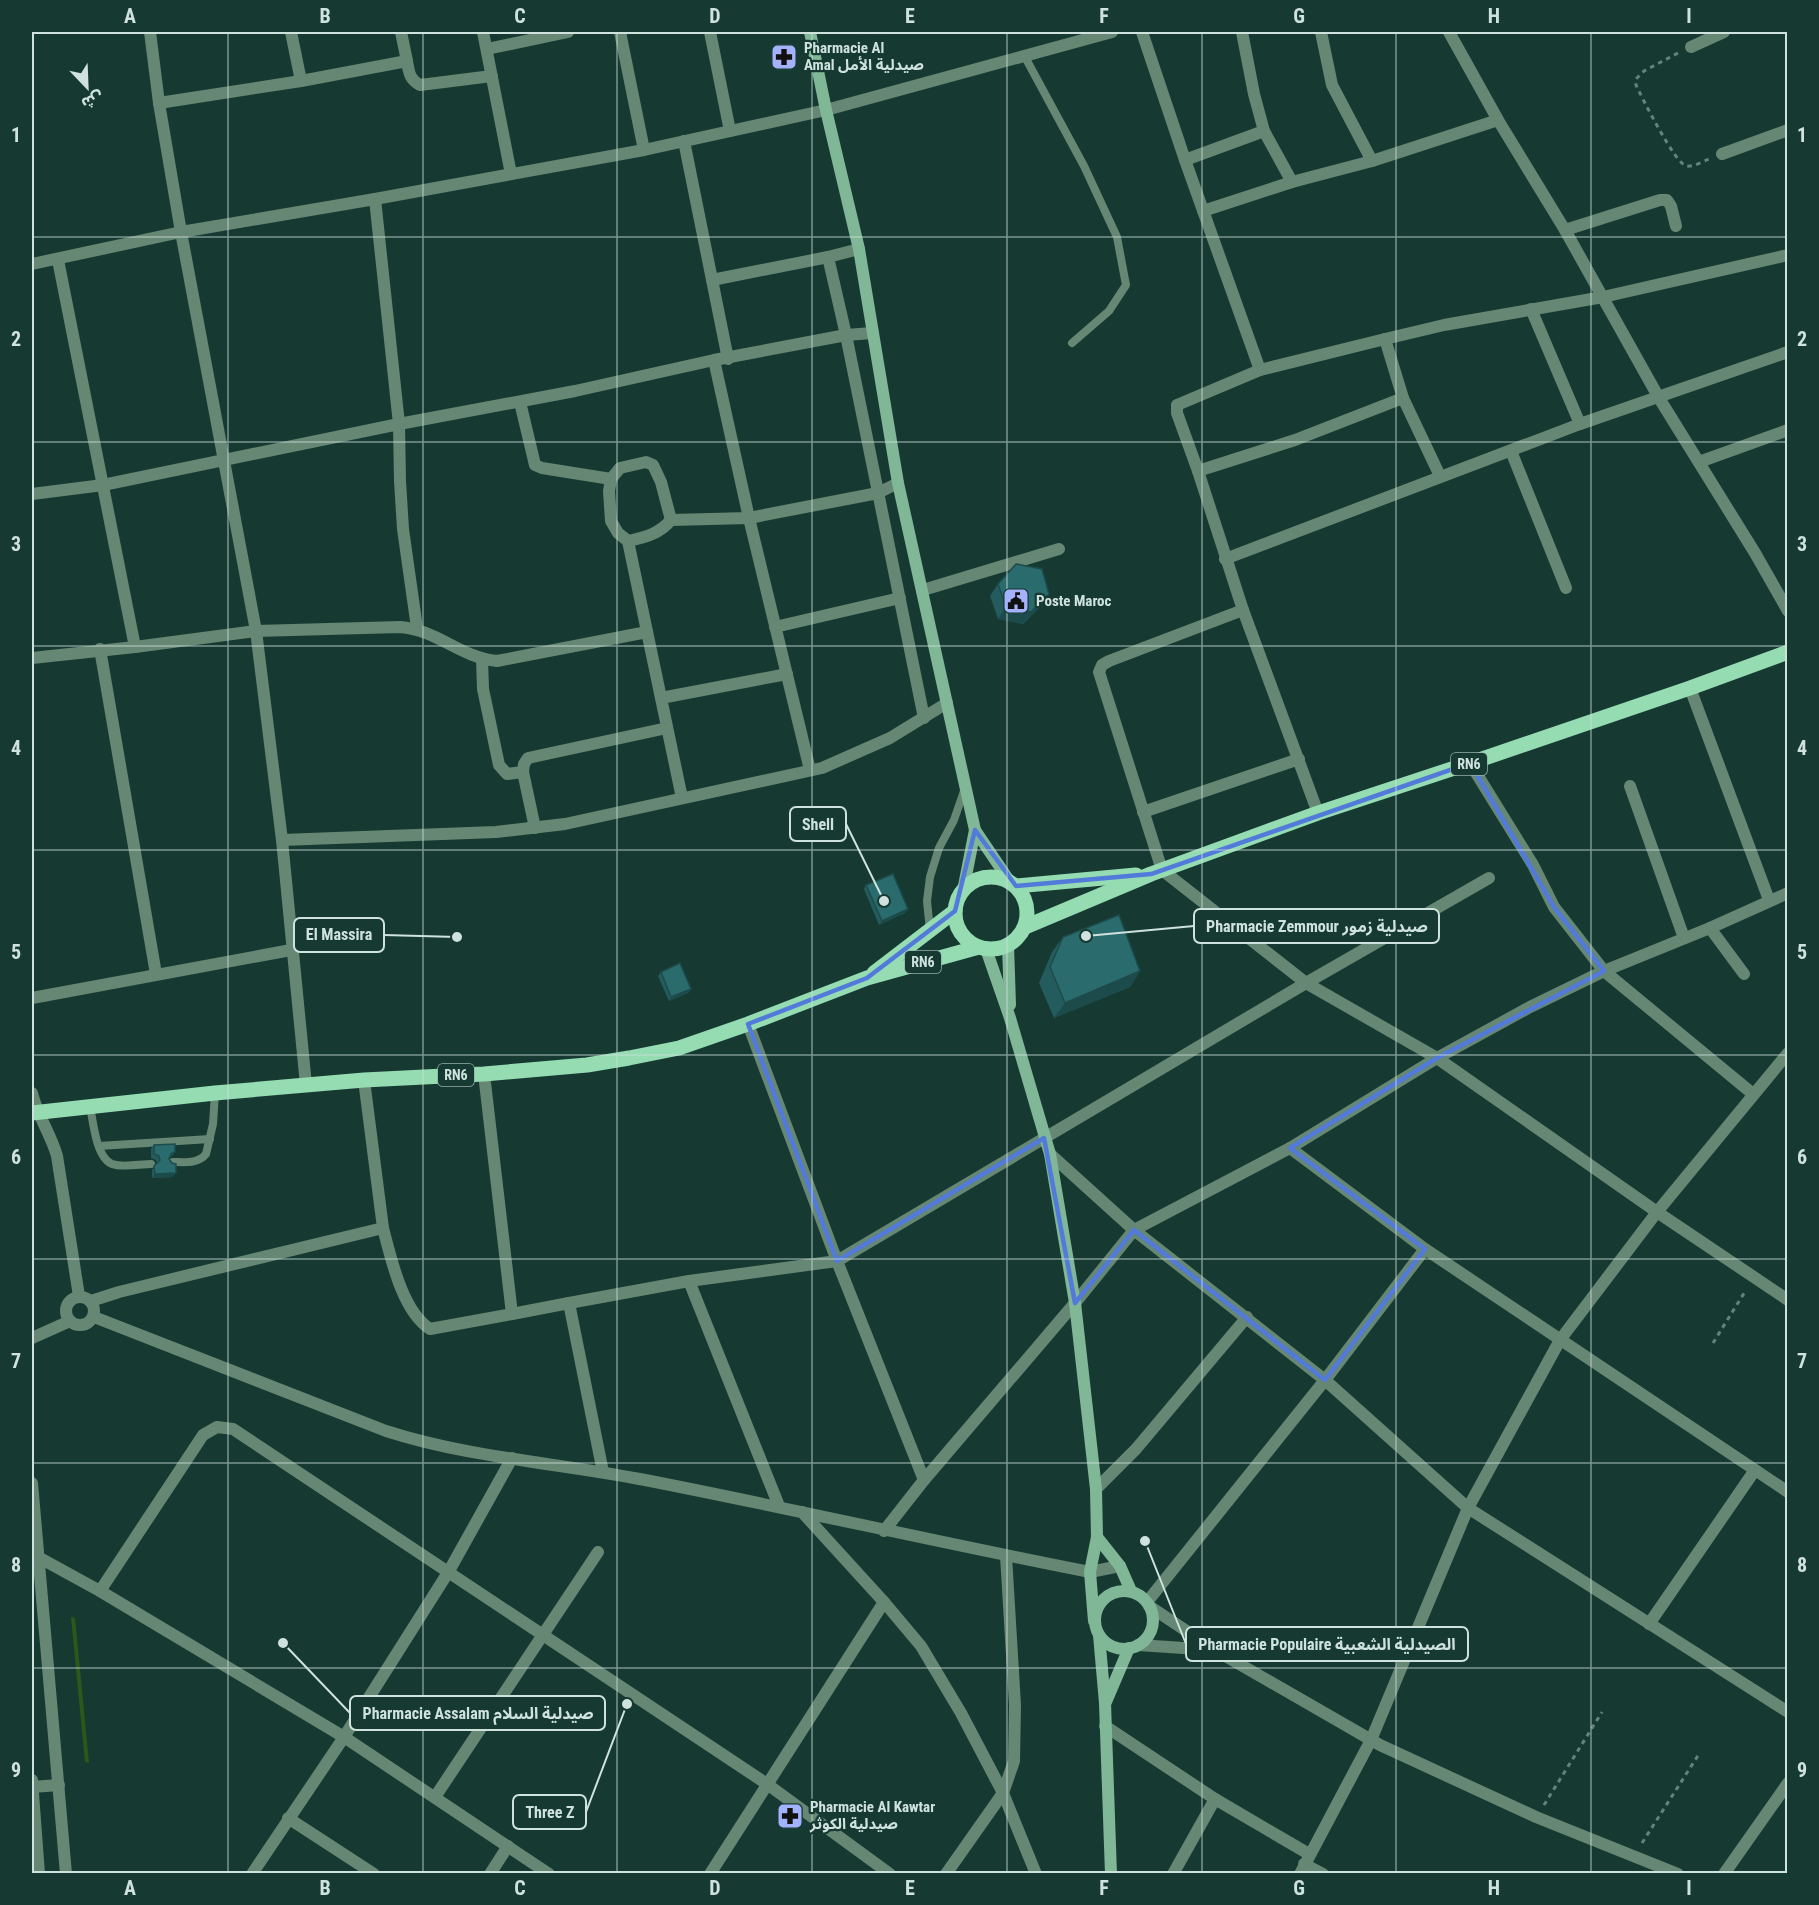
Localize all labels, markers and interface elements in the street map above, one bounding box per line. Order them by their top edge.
text: A [124,4,136,28]
text: B [319,4,331,28]
text: C [514,4,526,28]
text: D [709,4,721,28]
text: E [905,4,915,28]
text: F [1099,4,1109,28]
text: G [1293,4,1305,28]
text: H [1488,4,1500,28]
text: I [1686,4,1692,28]
place label: Pharmacie Al Amal صيدلية الأمل [804,39,924,74]
pharmacy icon: Pharmacie Al Amal صيدلية الأمل [769,42,799,72]
north arrow [57,57,117,117]
text: ش [79,87,106,113]
text: 1 [11,123,21,147]
text: 1 [1797,123,1807,147]
text: 2 [11,327,21,351]
text: 2 [1797,327,1807,351]
text: 3 [11,532,21,556]
text: 3 [1797,532,1807,556]
public building icon: Poste Maroc [1001,586,1031,616]
place label: Poste Maroc [1036,592,1112,610]
text: 4 [11,736,21,760]
text: 4 [1797,736,1807,760]
road number: RN6 [1451,753,1487,775]
callout: Shell [790,807,846,841]
text: Shell [802,815,834,834]
callout: Pharmacie Zemmour صيدلية زمور [1194,909,1439,943]
text: Pharmacie Zemmour صيدلية زمور [1206,917,1428,936]
callout: El Massira [294,918,384,952]
text: El Massira [306,925,373,944]
text: 5 [11,940,21,964]
text: 5 [1797,940,1807,964]
road number: RN6 [905,951,941,973]
road number: RN6 [438,1064,474,1086]
text: 6 [11,1145,21,1169]
text: 6 [1797,1145,1807,1169]
text: 7 [11,1349,21,1373]
text: 7 [1797,1349,1807,1373]
text: 8 [11,1553,21,1577]
text: 8 [1797,1553,1807,1577]
callout: Pharmacie Populaire الصيدلية الشعبية [1186,1627,1468,1661]
text: Pharmacie Populaire الصيدلية الشعبية [1198,1635,1456,1654]
callout: Pharmacie Assalam صيدلية السلام [350,1696,605,1730]
text: Pharmacie Assalam صيدلية السلام [363,1704,593,1725]
text: 9 [11,1758,21,1782]
text: 9 [1797,1758,1807,1782]
callout: Three Z [513,1795,586,1829]
place label: Pharmacie Al Kawtar صيدلية الكوثر [809,1798,935,1833]
pharmacy icon: Pharmacie Al Kawtar صيدلية الكوثر [775,1801,805,1831]
text: Three Z [525,1803,575,1822]
text: A [124,1876,136,1900]
text: B [319,1876,331,1900]
text: C [514,1876,526,1900]
text: D [709,1876,721,1900]
text: E [905,1876,915,1900]
text: F [1099,1876,1109,1900]
text: G [1293,1876,1305,1900]
text: H [1488,1876,1500,1900]
text: I [1686,1876,1692,1900]

